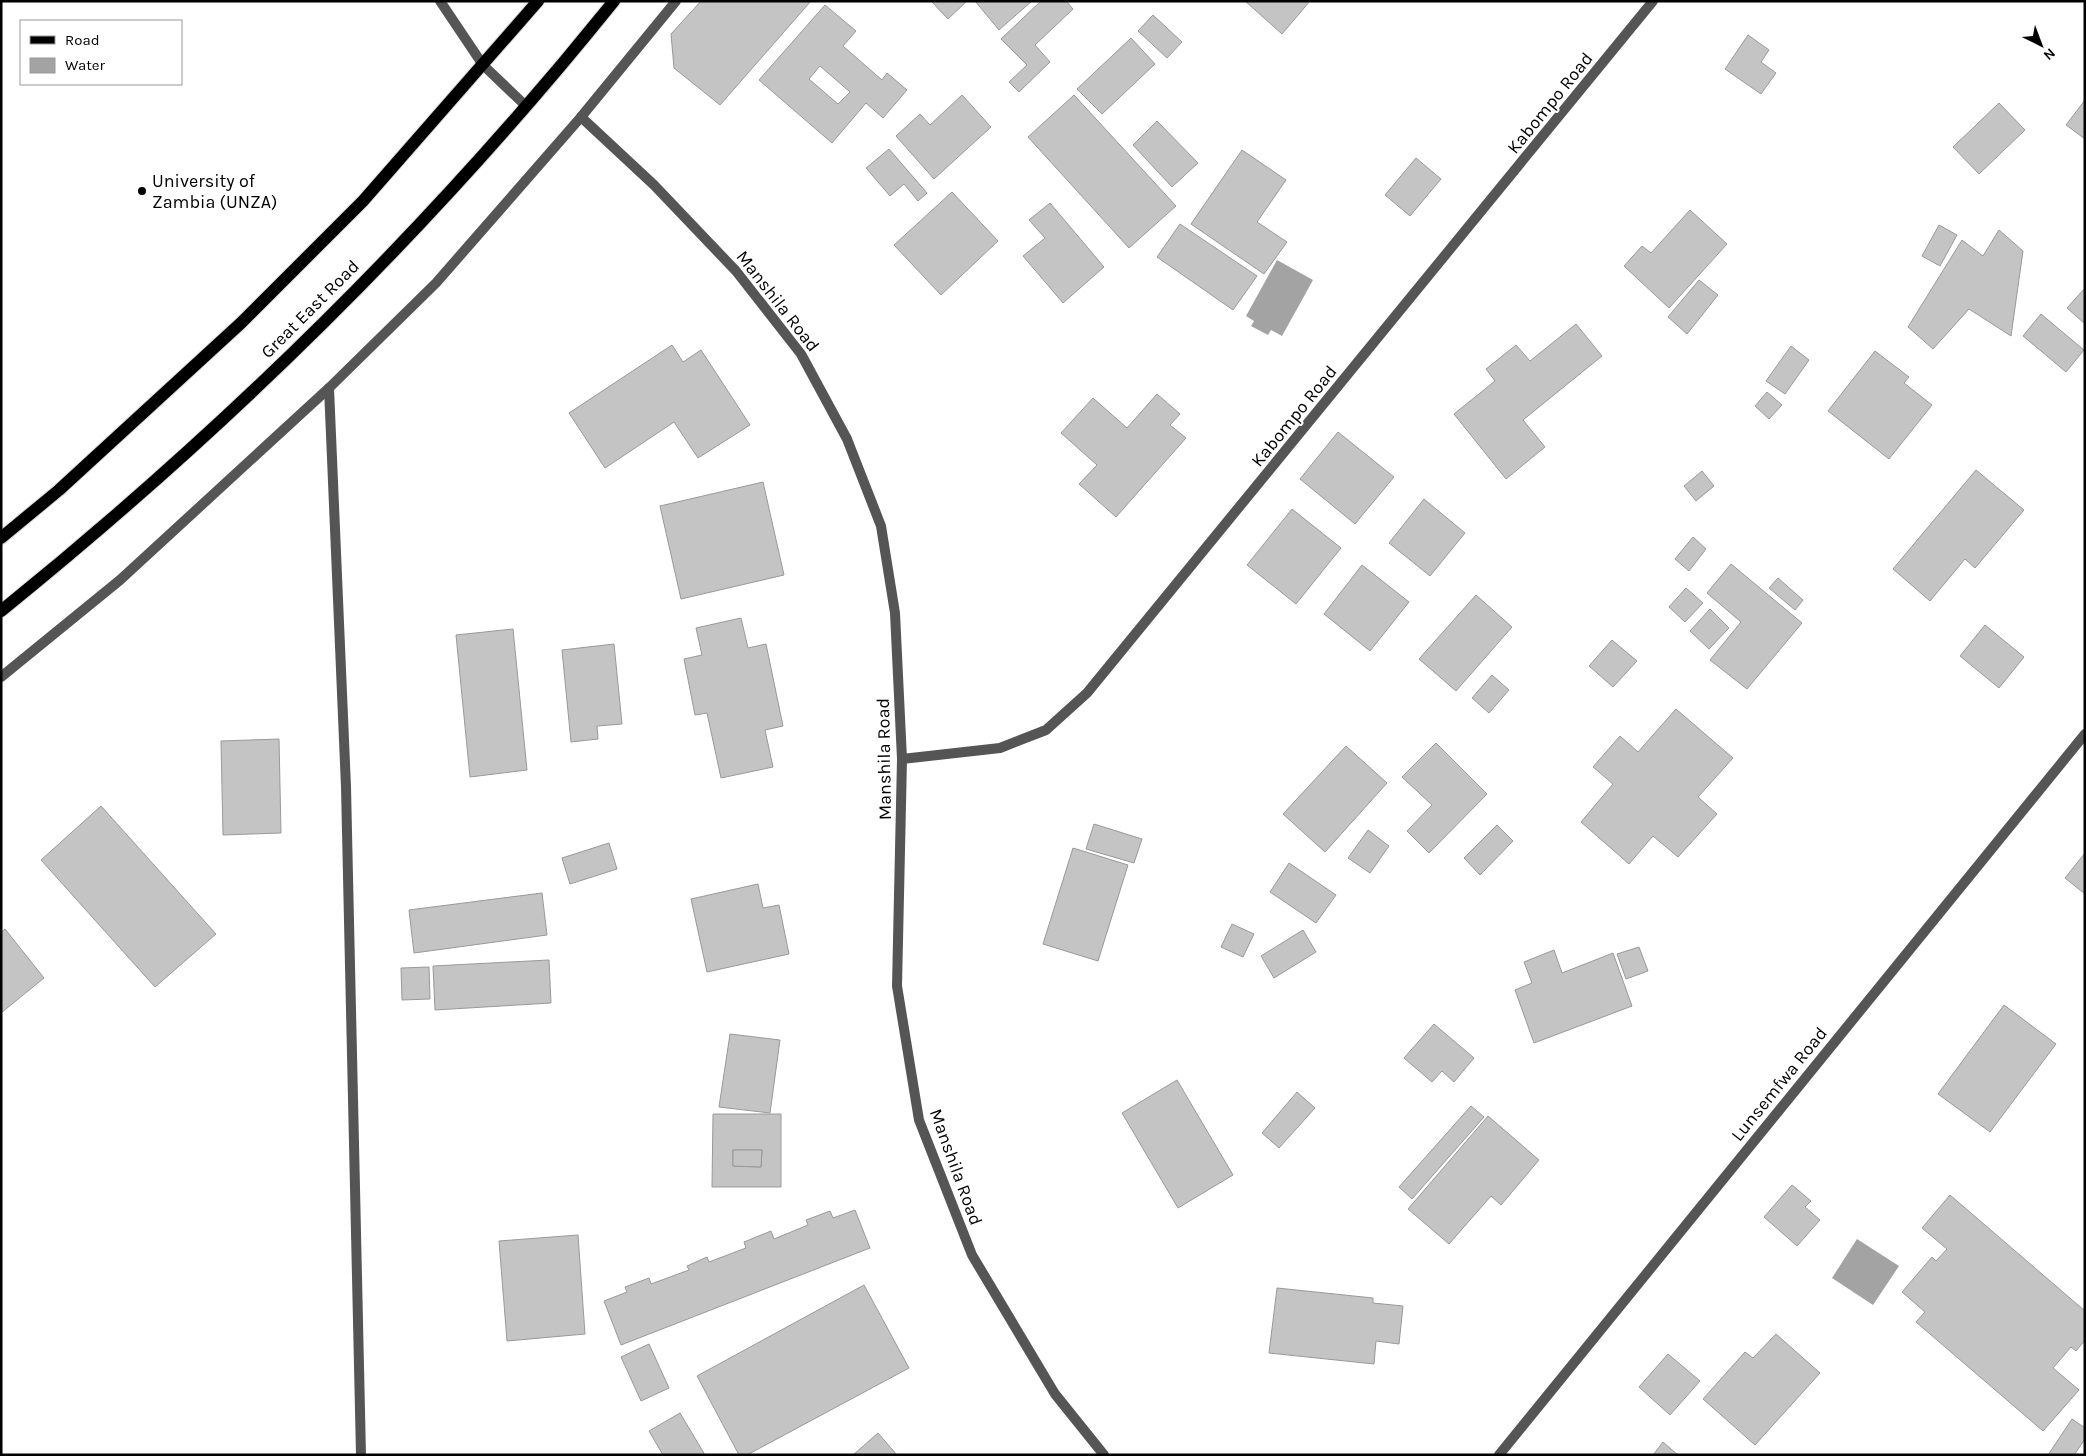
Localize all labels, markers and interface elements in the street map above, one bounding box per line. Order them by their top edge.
legend [20,20,182,85]
north arrow [2016,20,2066,70]
text: Road [65,31,100,49]
text: N [2040,45,2059,64]
street label: Kabompo Road [1502,48,1598,158]
text: Water [65,56,106,74]
place label: University of Zambia (UNZA) [152,170,277,213]
marker: University of Zambia (UNZA) [136,185,148,197]
street label: Manshila Road [732,246,824,356]
street label: Great East Road [256,255,364,363]
street label: Kabompo Road [1246,361,1342,471]
street label: Manshila Road [872,698,896,820]
street label: Lunsemfwa Road [1726,1022,1832,1146]
street label: Manshila Road [925,1106,987,1228]

